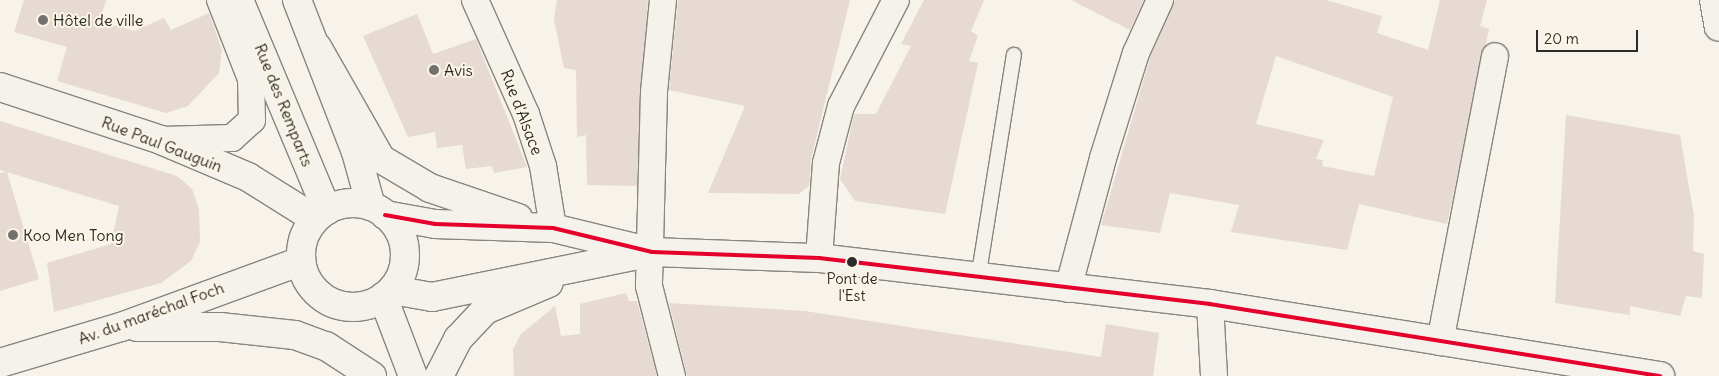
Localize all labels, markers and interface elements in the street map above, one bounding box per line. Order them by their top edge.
place label: Hôtel de ville [53,10,143,30]
marker: Hôtel de ville [37,14,49,26]
scale bar [1539,20,1642,52]
text: 20 m [1544,29,1579,48]
street label: Rue des Remparts [251,41,317,169]
place label: Avis [444,60,473,80]
marker: Avis [428,64,440,76]
street label: Rue d'Alsace [497,66,547,158]
street label: Rue Paul Gauguin [99,112,225,176]
place label: Koo Men Tong [23,225,124,245]
marker: Koo Men Tong [7,229,19,241]
marker: Pont de l'Est [847,257,857,267]
place label: Pont de l'Est [826,269,878,304]
street label: Av. du maréchal Foch [75,278,227,348]

